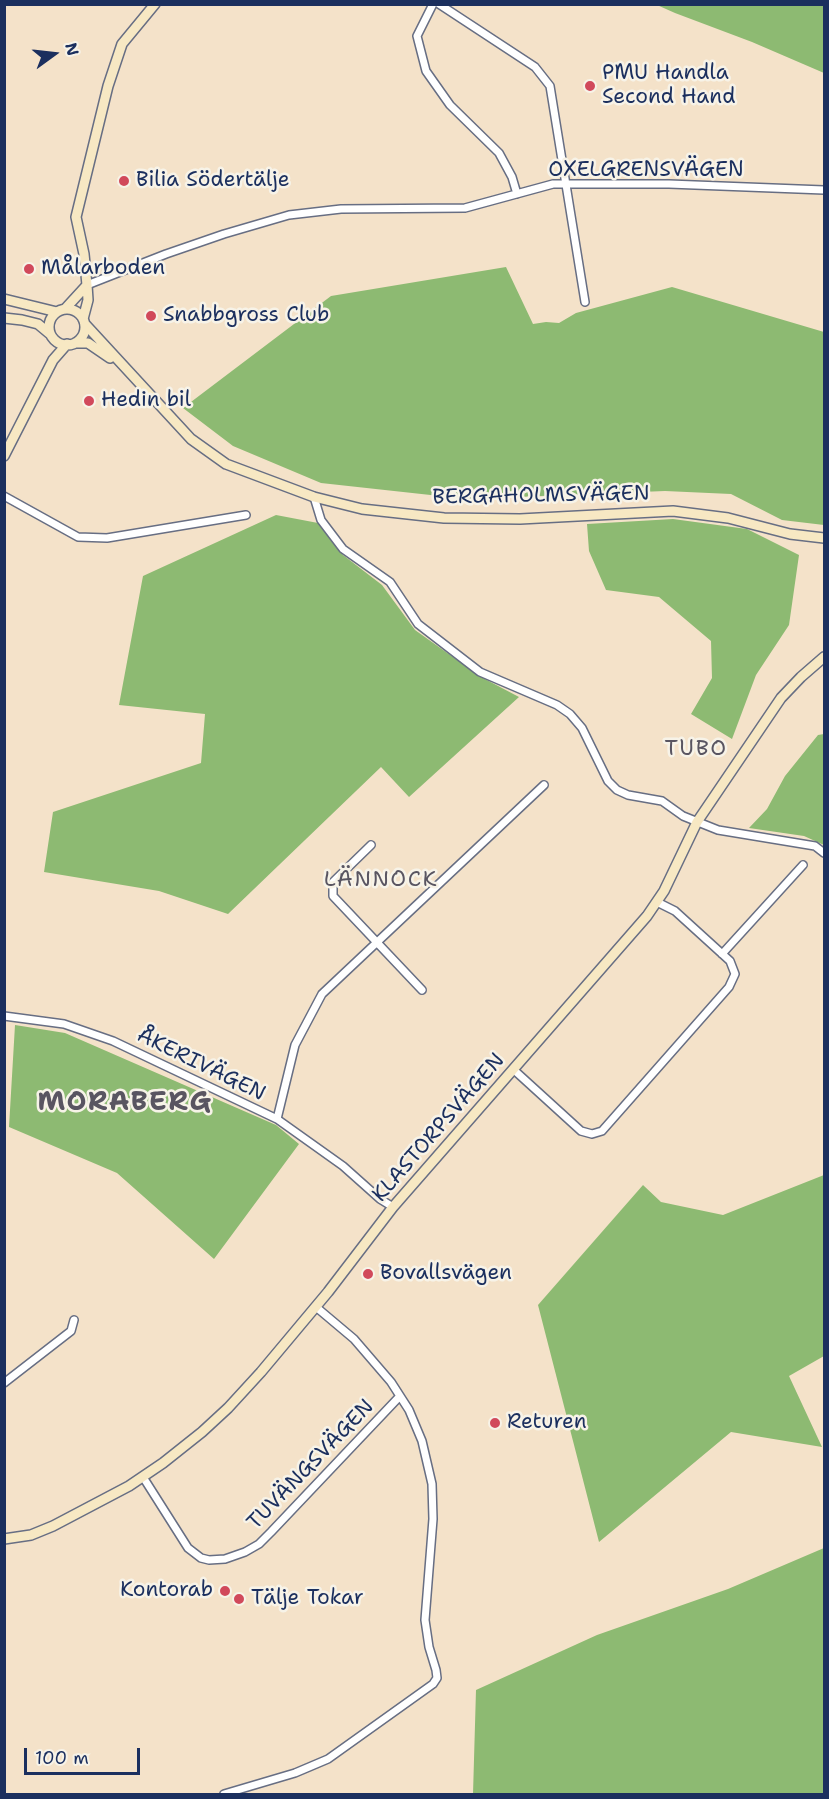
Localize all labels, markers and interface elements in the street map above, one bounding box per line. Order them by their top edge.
north arrow [24,24,84,84]
text: N [60,40,84,58]
place label: PMU Handla Second Hand [602,61,735,111]
marker: PMU Handla Second Hand [583,79,597,93]
street label: OXELGRENSVÄGEN [548,158,744,184]
place label: Bilia Södertälje [136,168,290,194]
marker: Bilia Södertälje [117,174,131,188]
place label: Målarboden [41,256,165,282]
marker: Målarboden [22,262,36,276]
place label: Snabbgross Club [163,303,329,329]
marker: Snabbgross Club [144,309,158,323]
place label: Hedin bil [101,388,191,414]
marker: Hedin bil [82,394,96,408]
street label: BERGAHOLMSVÄGEN [432,482,650,510]
district label: TUBO [664,736,728,762]
district label: LÄNNOCK [324,867,438,893]
street label: ÅKERIVÄGEN [133,1023,269,1107]
street label: KLASTORPSVÄGEN [368,1049,510,1207]
district label: MORABERG [37,1087,213,1119]
place label: Bovallsvägen [380,1261,512,1287]
marker: Bovallsvägen [361,1267,375,1281]
street label: TUVÄNGSVÄGEN [242,1395,380,1535]
place label: Returen [507,1410,587,1436]
marker: Returen [488,1416,502,1430]
place label: Kontorab [120,1578,213,1604]
marker: Kontorab [218,1584,232,1598]
place label: Tälje Tokar [251,1586,364,1612]
marker: Tälje Tokar [232,1592,246,1606]
scale bar [27,1736,142,1774]
text: 100 m [35,1746,89,1770]

